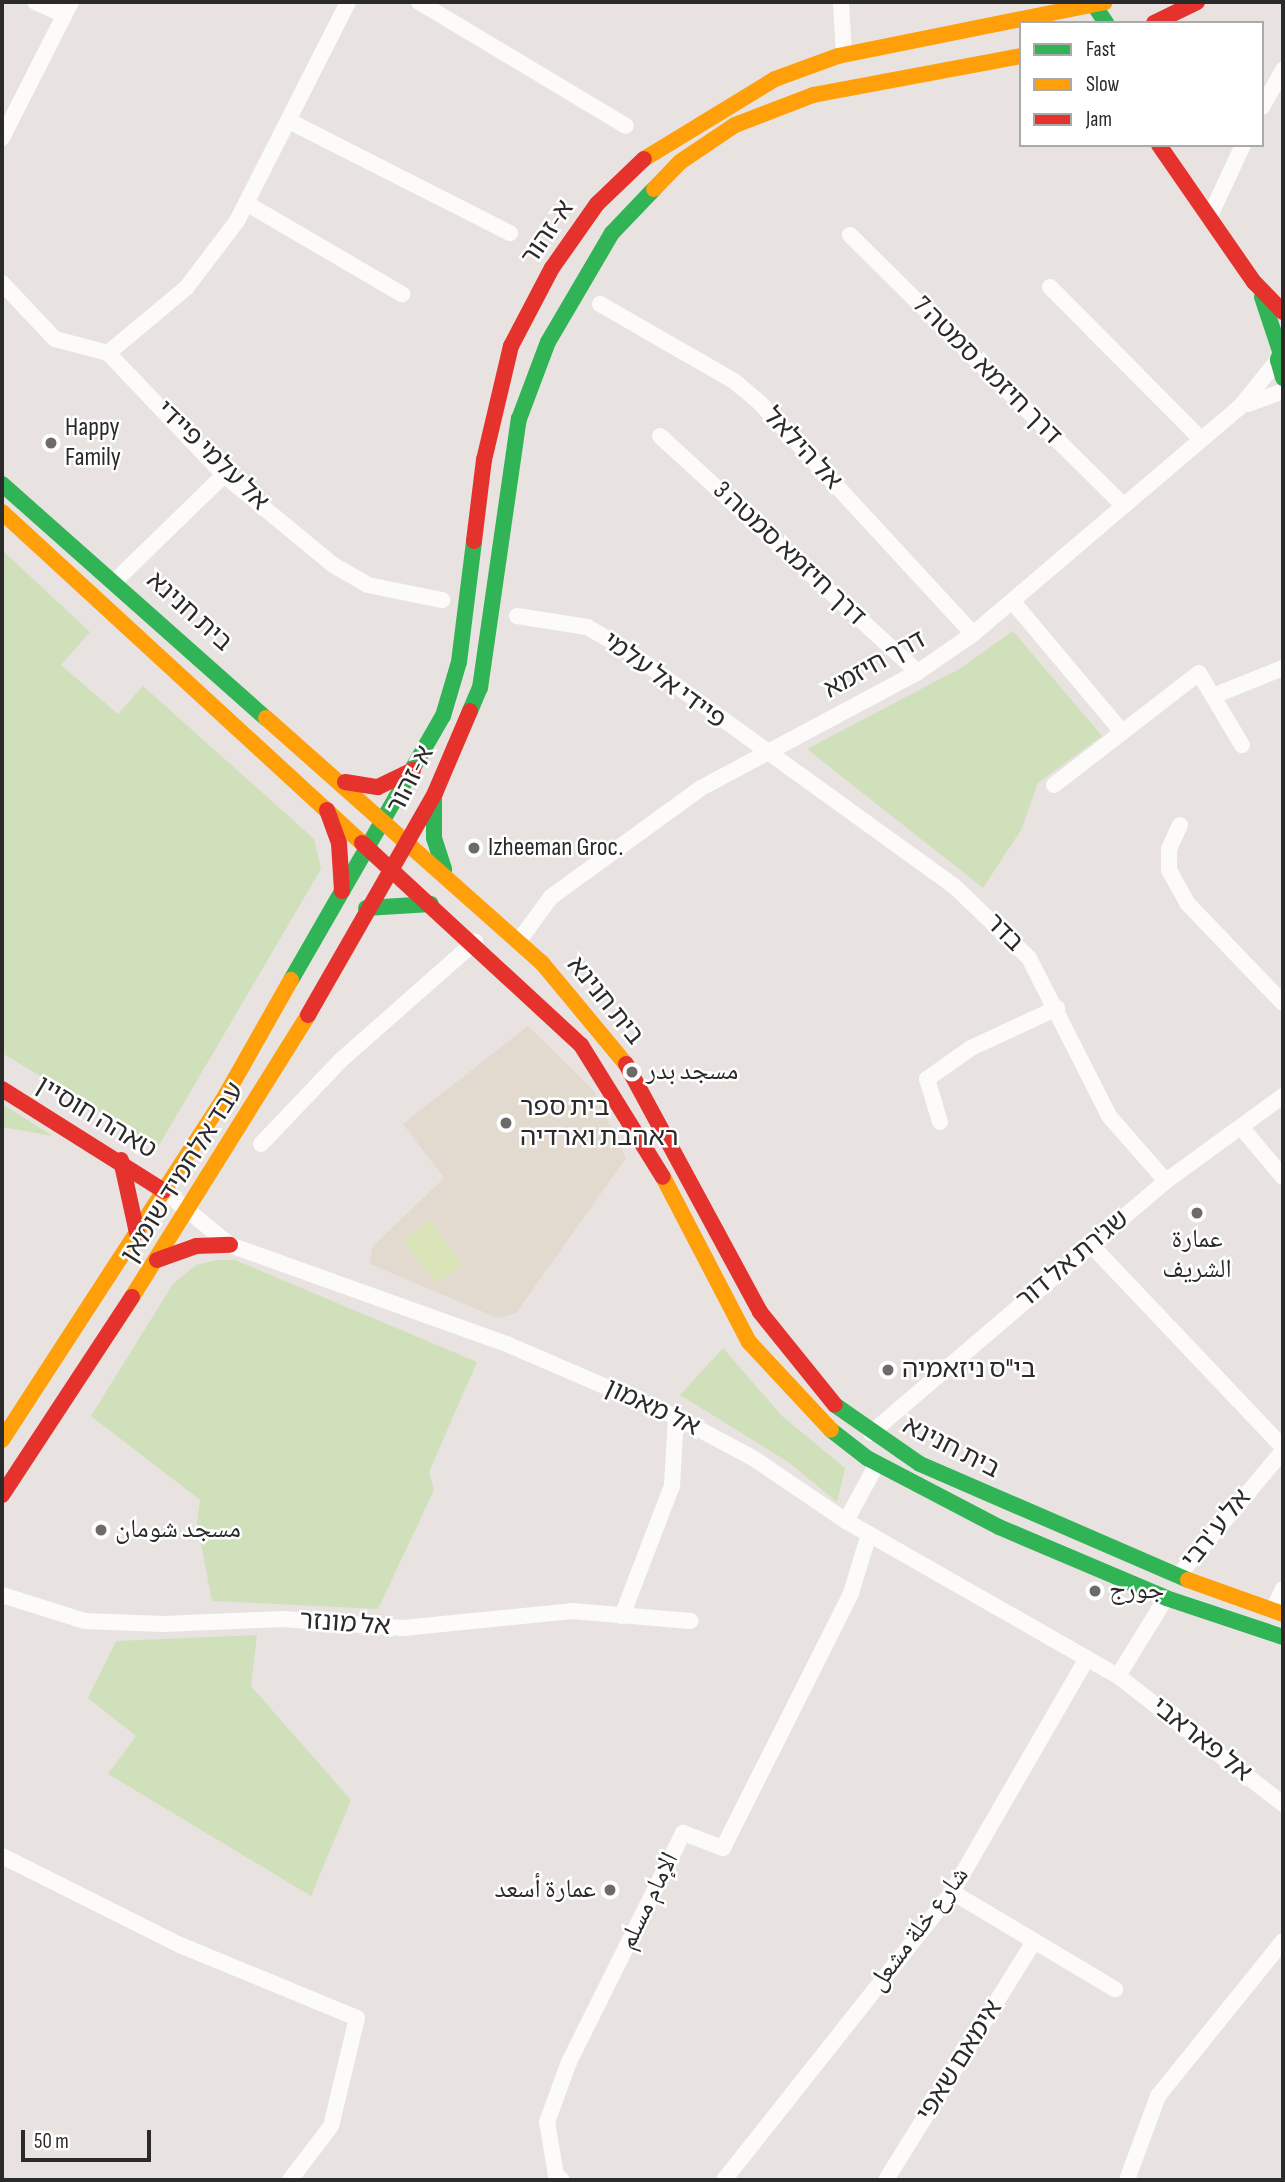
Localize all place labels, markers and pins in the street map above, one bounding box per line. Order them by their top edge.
place label: Happy Family [65,412,121,474]
marker: Happy Family [43,435,59,451]
place label: Izheeman Groc. [488,832,623,864]
marker: Izheeman Groc. [466,840,482,856]
place label: مسجد بدر [646,1056,738,1088]
marker: مسجد بدر [624,1064,640,1080]
place label: בית ספר ראהבת וארדיה [520,1092,679,1154]
marker: בית ספר ראהבת וארדיה [498,1115,514,1131]
marker: عمارة الشريف [1189,1205,1205,1221]
place label: عمارة الشريف [1162,1224,1232,1286]
place label: בי"ס ניזאמיה [902,1354,1036,1386]
marker: בי"ס ניזאמיה [880,1362,896,1378]
place label: مسجد شومان [115,1514,241,1546]
marker: مسجد شومان [93,1522,109,1538]
place label: جورج [1109,1575,1164,1607]
marker: جورج [1087,1583,1103,1599]
place label: عمارة أسعد [494,1874,596,1906]
marker: عمارة أسعد [602,1882,618,1898]

